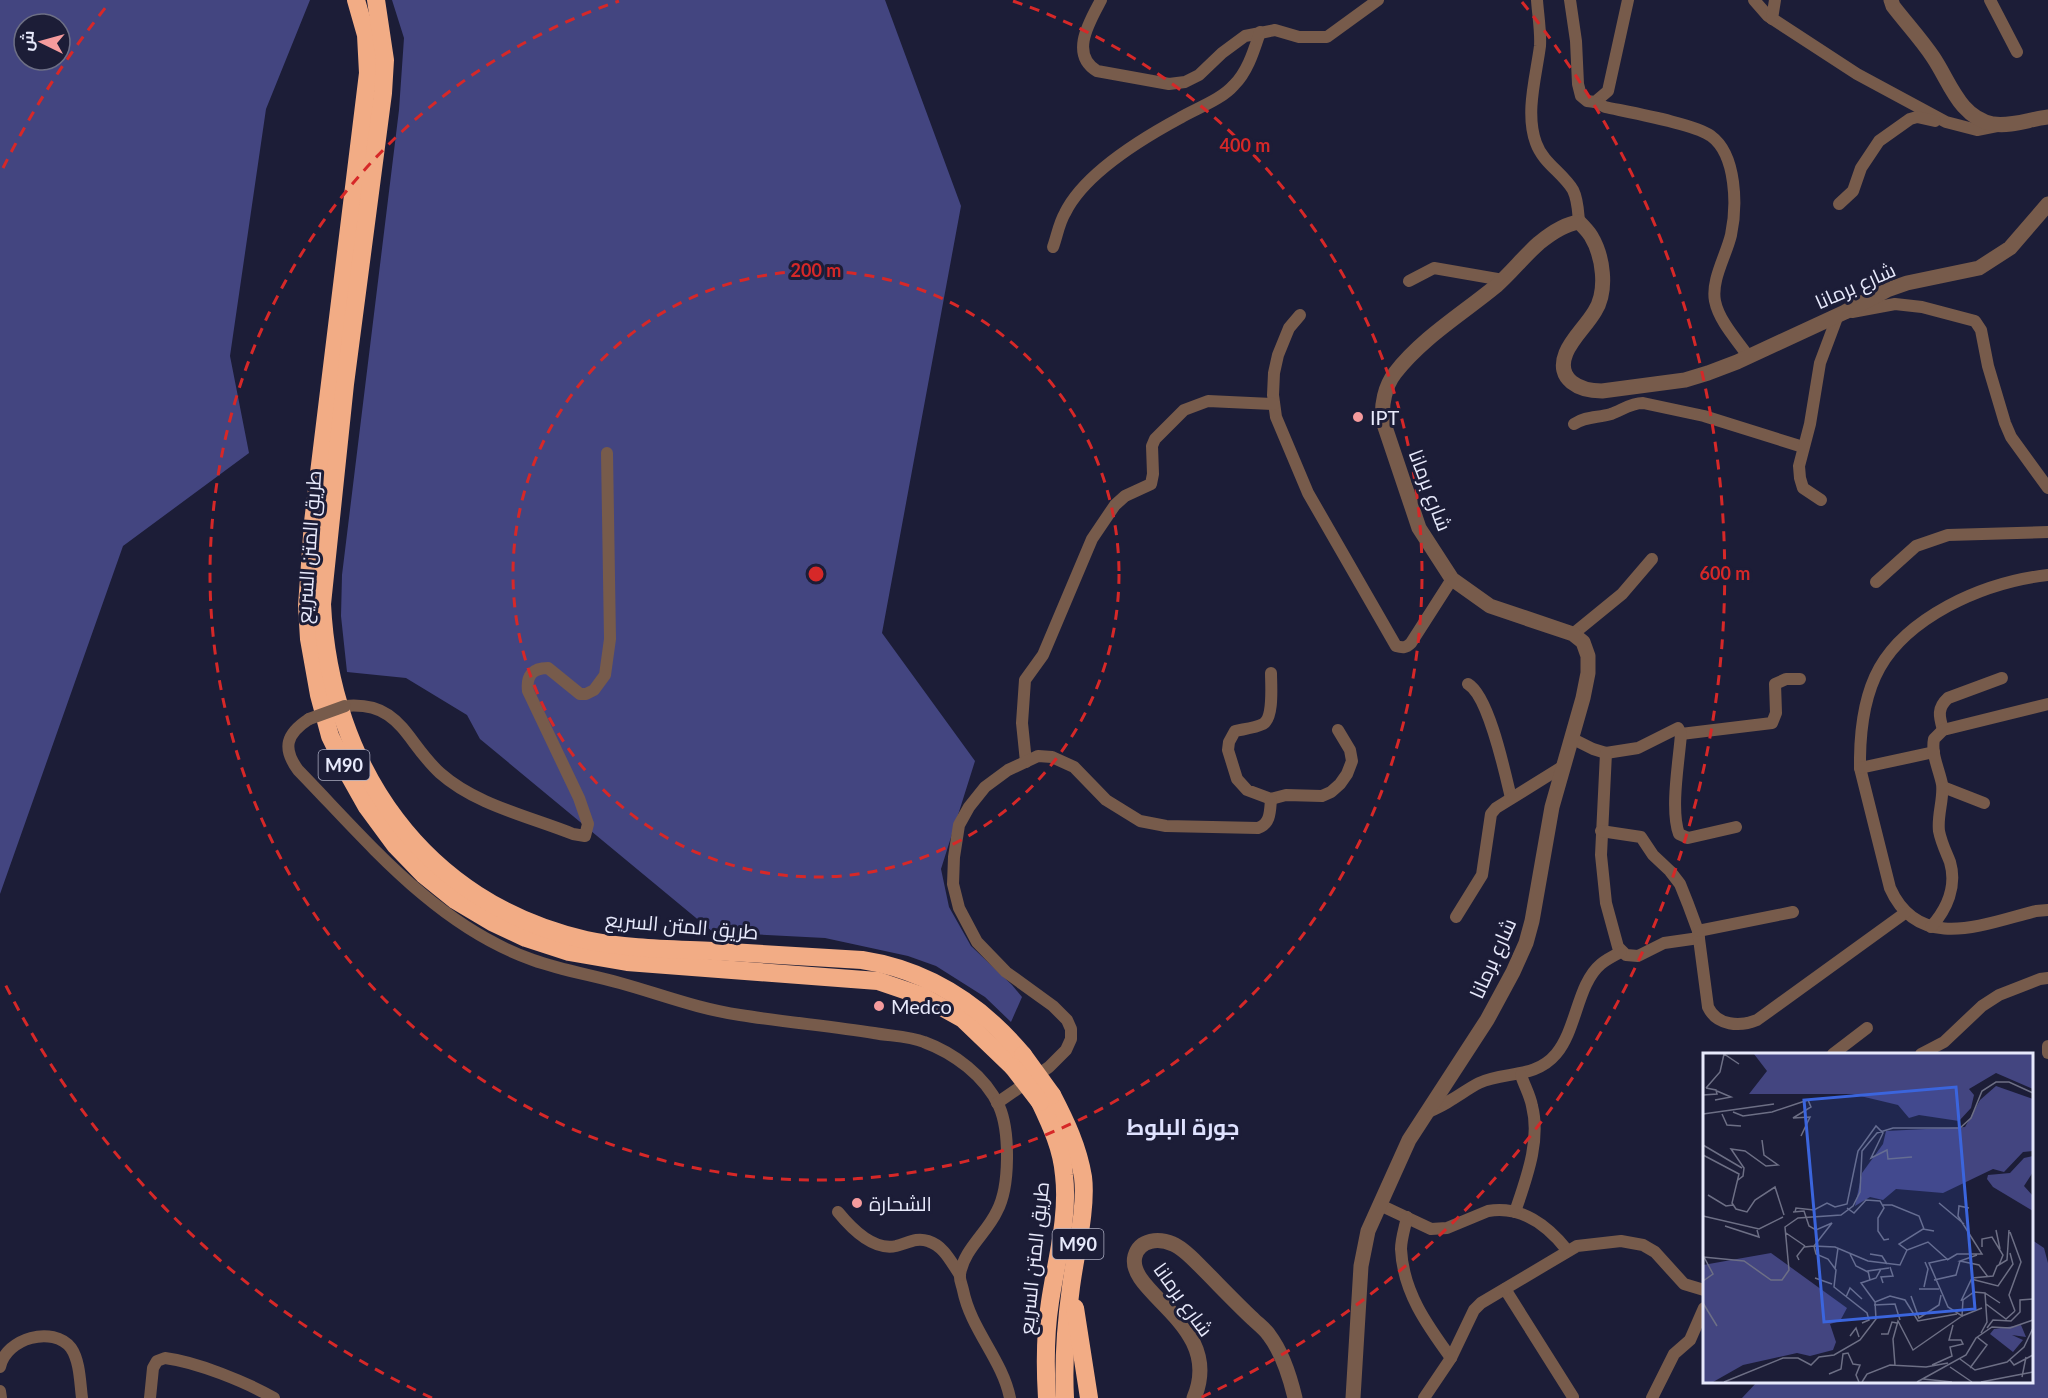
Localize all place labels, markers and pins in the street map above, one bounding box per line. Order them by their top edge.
place label: IPT [1370,405,1400,429]
marker: IPT [1351,410,1365,424]
centre of rings [806,564,826,584]
place label: Medco [891,994,952,1018]
marker: Medco [872,999,886,1013]
place label: الشحارة [869,1191,932,1216]
marker: الشحارة [850,1196,864,1210]

